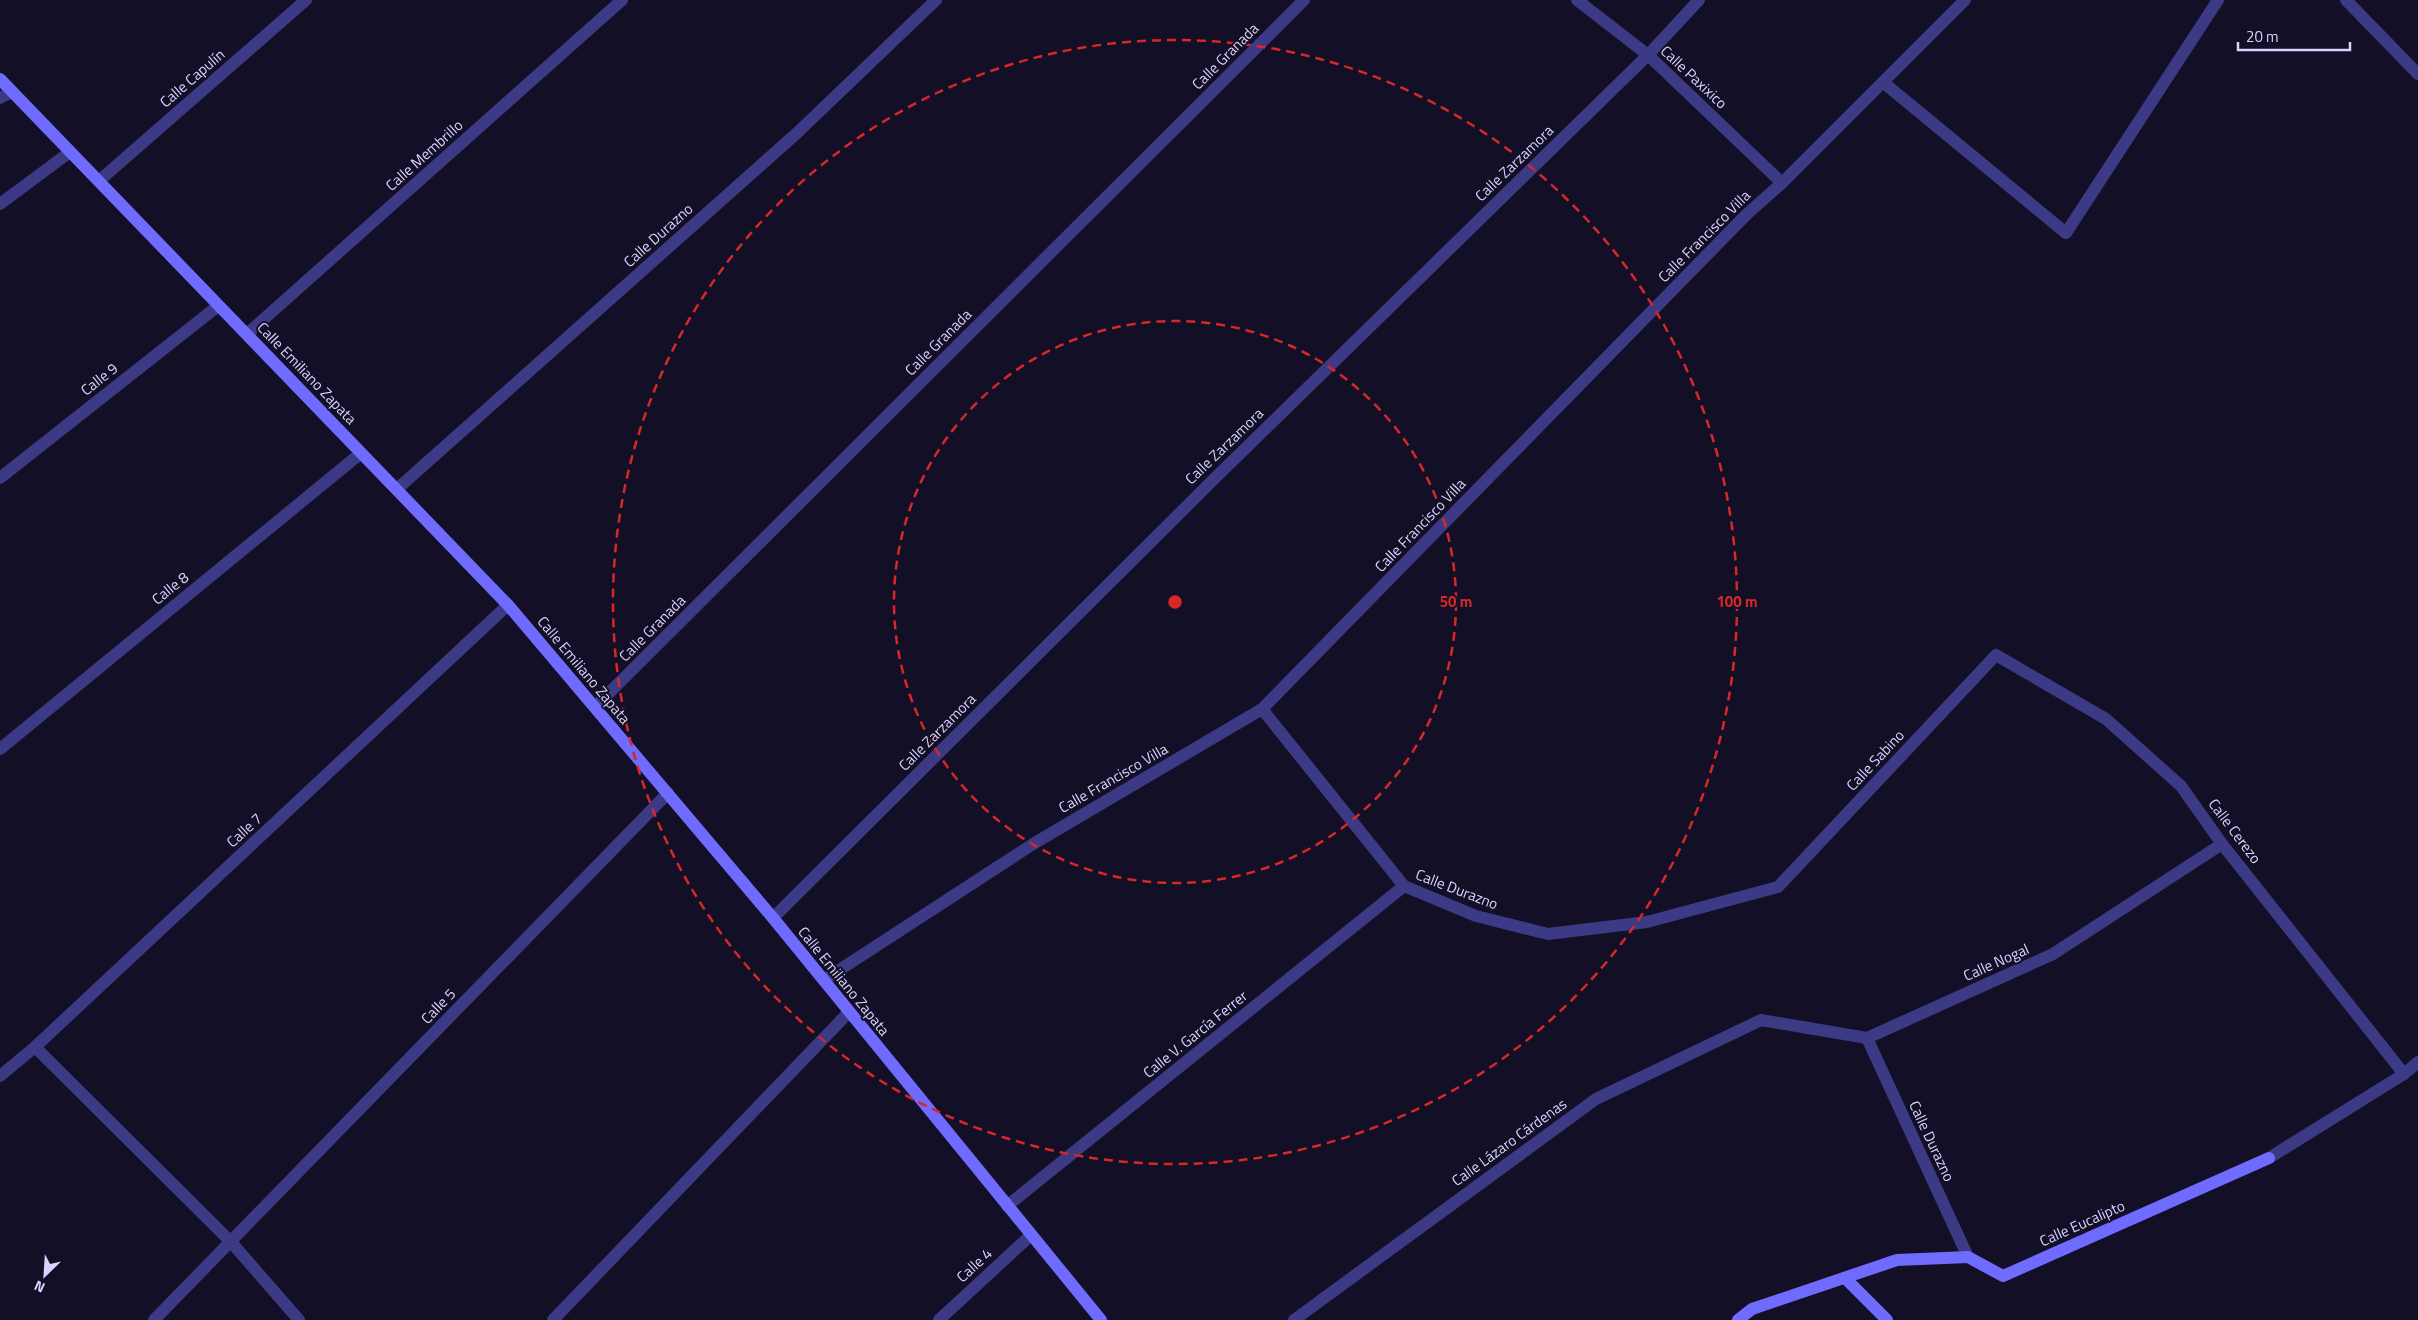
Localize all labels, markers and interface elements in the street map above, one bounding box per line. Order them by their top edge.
street label: Calle Granada [1186,17,1264,95]
scale bar [2238,20,2350,52]
text: 20 m [2246,25,2279,48]
street label: Calle Paxixico [1655,40,1733,114]
street label: Calle Capulín [154,43,230,113]
street label: Calle Membrillo [380,114,468,196]
street label: Calle Zarzamora [1469,119,1559,207]
street label: Calle Francisco Villa [1652,184,1756,288]
street label: Calle Durazno [618,197,698,273]
street label: Calle Granada [899,303,977,381]
street label: Calle Emiliano Zapata [252,316,362,430]
street label: Calle 9 [75,357,123,401]
street label: Calle Zarzamora [1179,402,1269,490]
street label: Calle Francisco Villa [1369,473,1471,577]
street label: Calle 8 [146,566,194,610]
street label: Calle Granada [613,589,691,667]
text: 50 m [1440,590,1472,613]
text: 100 m [1716,590,1758,613]
centre of rings [1166,593,1184,611]
street label: Calle Emiliano Zapata [532,611,636,729]
street label: Calle Zarzamora [893,688,981,776]
street label: Calle Sabino [1841,724,1909,796]
street label: Calle Francisco Villa [1054,737,1172,819]
street label: Calle Cerezo [2203,794,2267,868]
street label: Calle 7 [221,807,267,853]
street label: Calle Durazno [1412,863,1502,915]
street label: Calle Emiliano Zapata [793,921,896,1041]
street label: Calle Nogal [1959,937,2033,987]
street label: Calle 5 [415,983,461,1029]
street label: Calle V. García Ferrer [1138,985,1252,1083]
street label: Calle Lázaro Cárdenas [1447,1092,1571,1192]
street label: Calle Durazno [1903,1097,1961,1185]
street label: Calle Eucalipto [2036,1194,2129,1252]
street label: Calle 4 [951,1242,997,1288]
north arrow [20,1250,70,1300]
text: N [30,1276,48,1299]

